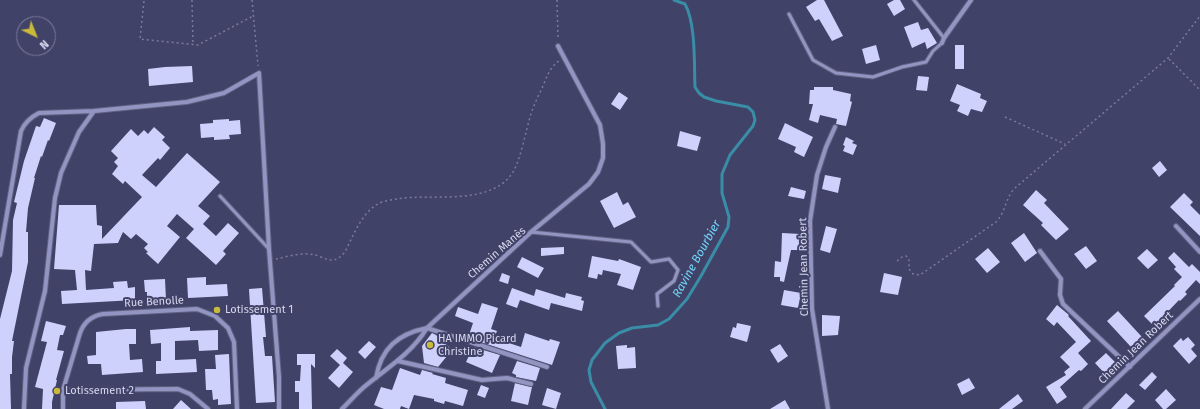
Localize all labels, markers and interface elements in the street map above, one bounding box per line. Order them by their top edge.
north arrow [16,16,56,56]
text: N [37,37,51,52]
water label: Ravine Bourbier [670,218,724,300]
street label: Chemin Jean Robert [797,218,811,316]
street label: Chemin Manès [465,224,529,282]
street label: Rue Benolle [124,294,184,310]
place label: Lotissement 1 [225,303,293,317]
marker: Lotissement 1 [212,305,222,315]
street label: Chemin Jean Robert [1096,309,1176,387]
place label: HA IMMO Picard Christine [438,332,517,358]
marker: HA IMMO Picard Christine [425,340,435,350]
place label: Lotissement 2 [65,384,134,398]
marker: Lotissement 2 [52,386,62,396]

